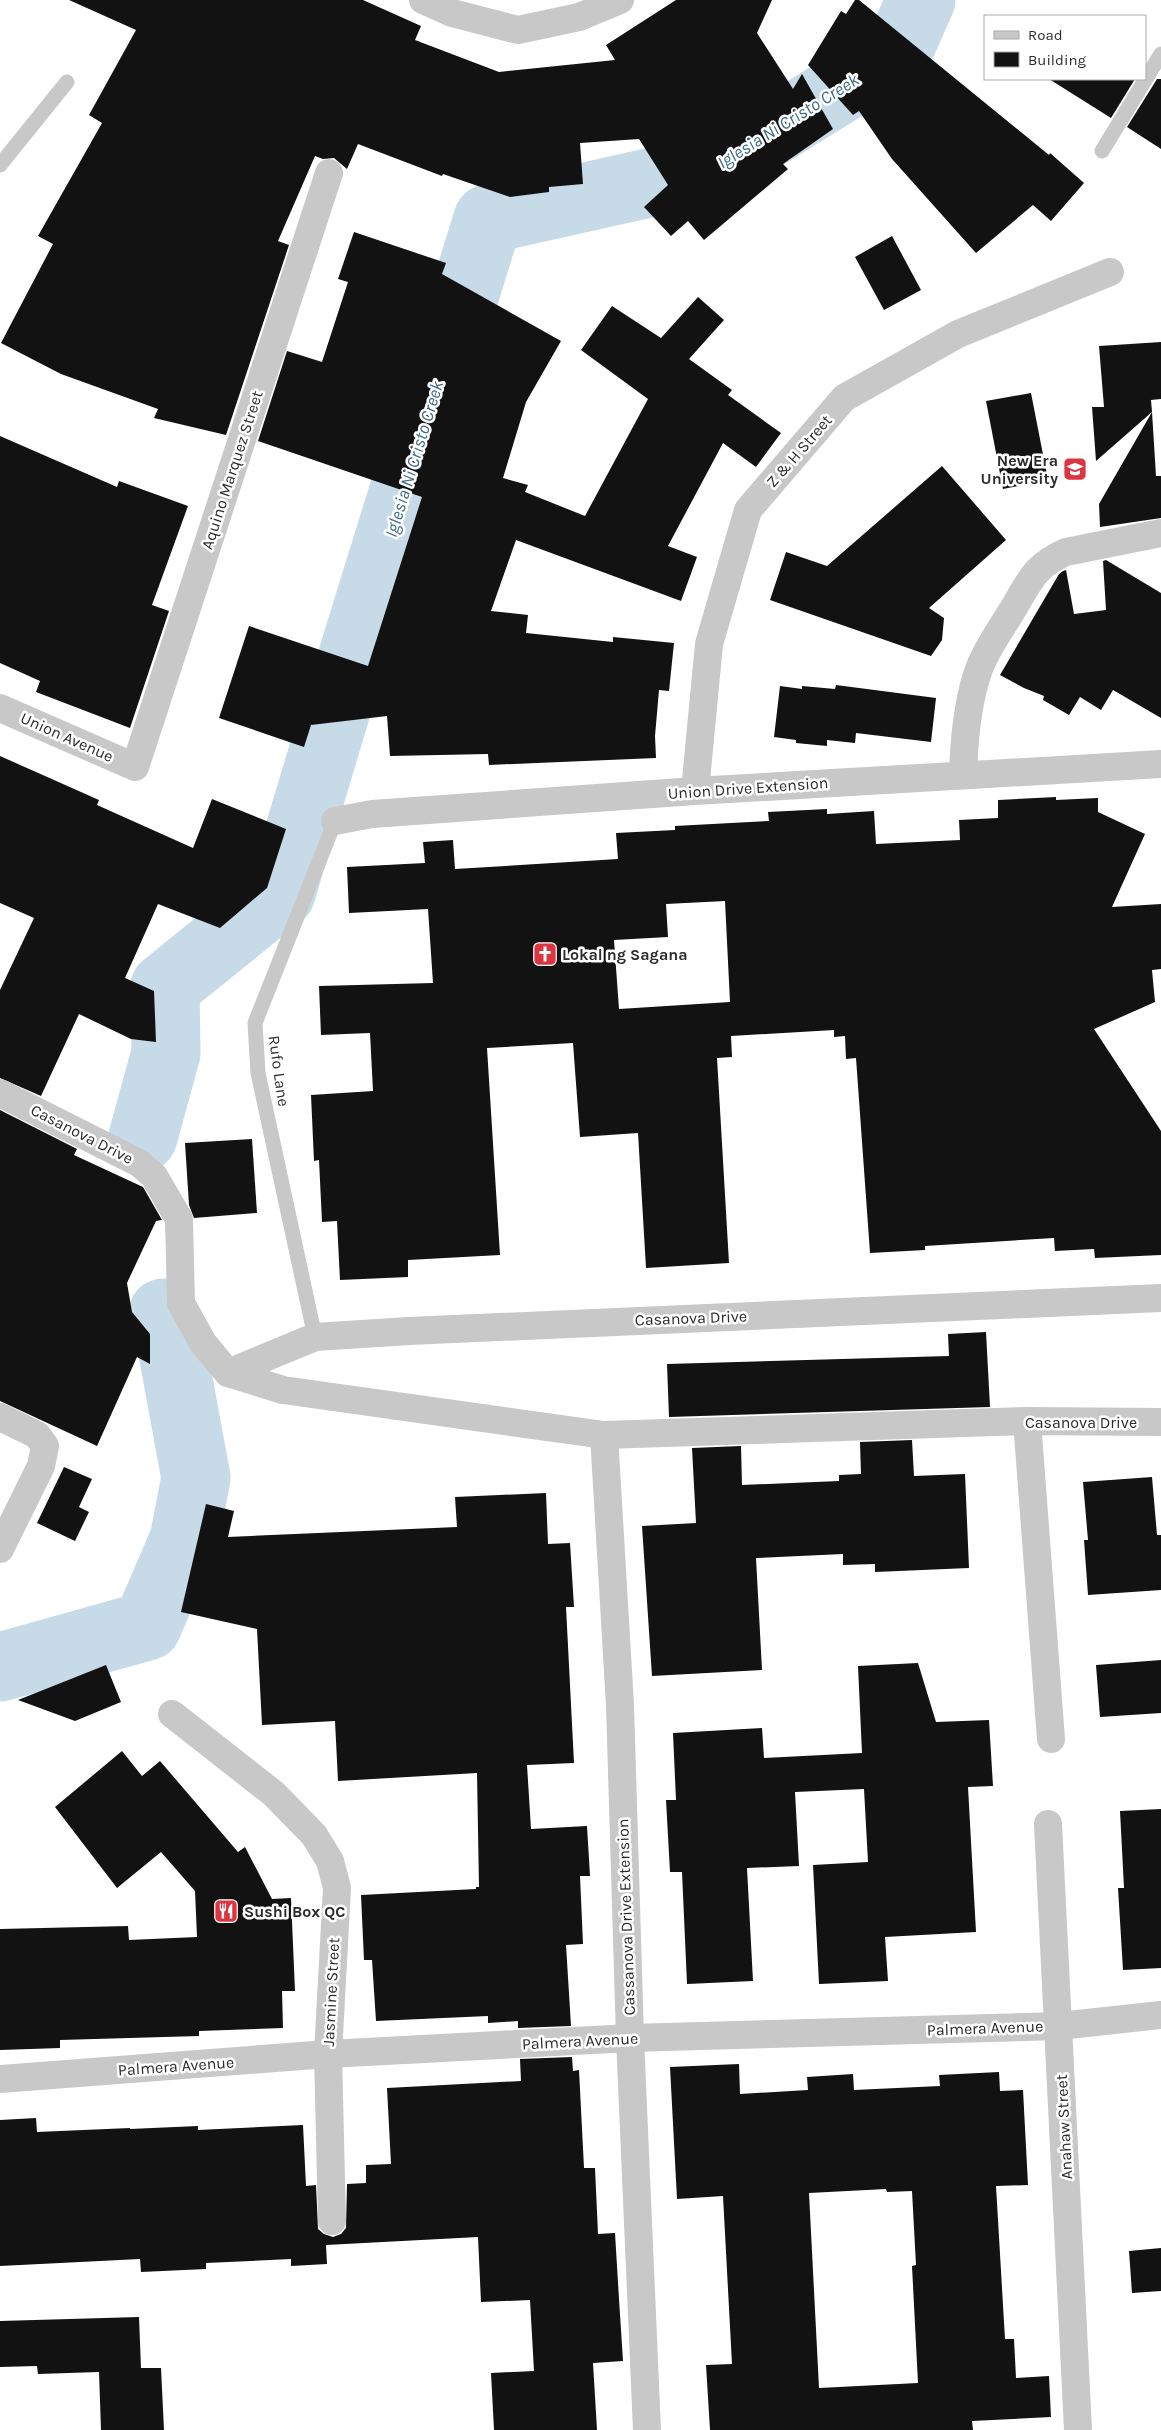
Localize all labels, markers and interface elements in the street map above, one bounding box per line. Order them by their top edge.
legend [984,15,1146,80]
text: Road [1028,26,1063,44]
text: Building [1028,51,1086,69]
water label: Iglesia Ni Cristo Creek [713,68,864,173]
water label: Iglesia Ni Cristo Creek [380,377,449,540]
street label: Aquino Marquez Street [197,388,267,552]
street label: Z & H Street [762,411,836,491]
place label: New Era University [981,451,1058,488]
school or university icon: New Era University [1062,456,1088,482]
street label: Union Avenue [18,708,116,766]
street label: Union Drive Extension [667,773,829,803]
church icon: Lokal ng Sagana [532,941,558,967]
place label: Lokal ng Sagana [562,945,688,964]
street label: Rufo Lane [265,1034,293,1108]
street label: Casanova Drive [28,1100,136,1168]
street label: Casanova Drive [635,1307,747,1329]
street label: Casanova Drive [1025,1413,1137,1432]
street label: Cassanova Drive Extension [613,1818,639,2016]
restaurant icon: Sushi Box QC [213,1898,239,1924]
place label: Sushi Box QC [244,1902,345,1921]
street label: Jasmine Street [319,1937,343,2047]
street label: Palmera Avenue [927,2016,1043,2040]
street label: Palmera Avenue [521,2028,639,2054]
street label: Palmera Avenue [117,2052,235,2080]
street label: Anahaw Street [1052,2074,1076,2180]

